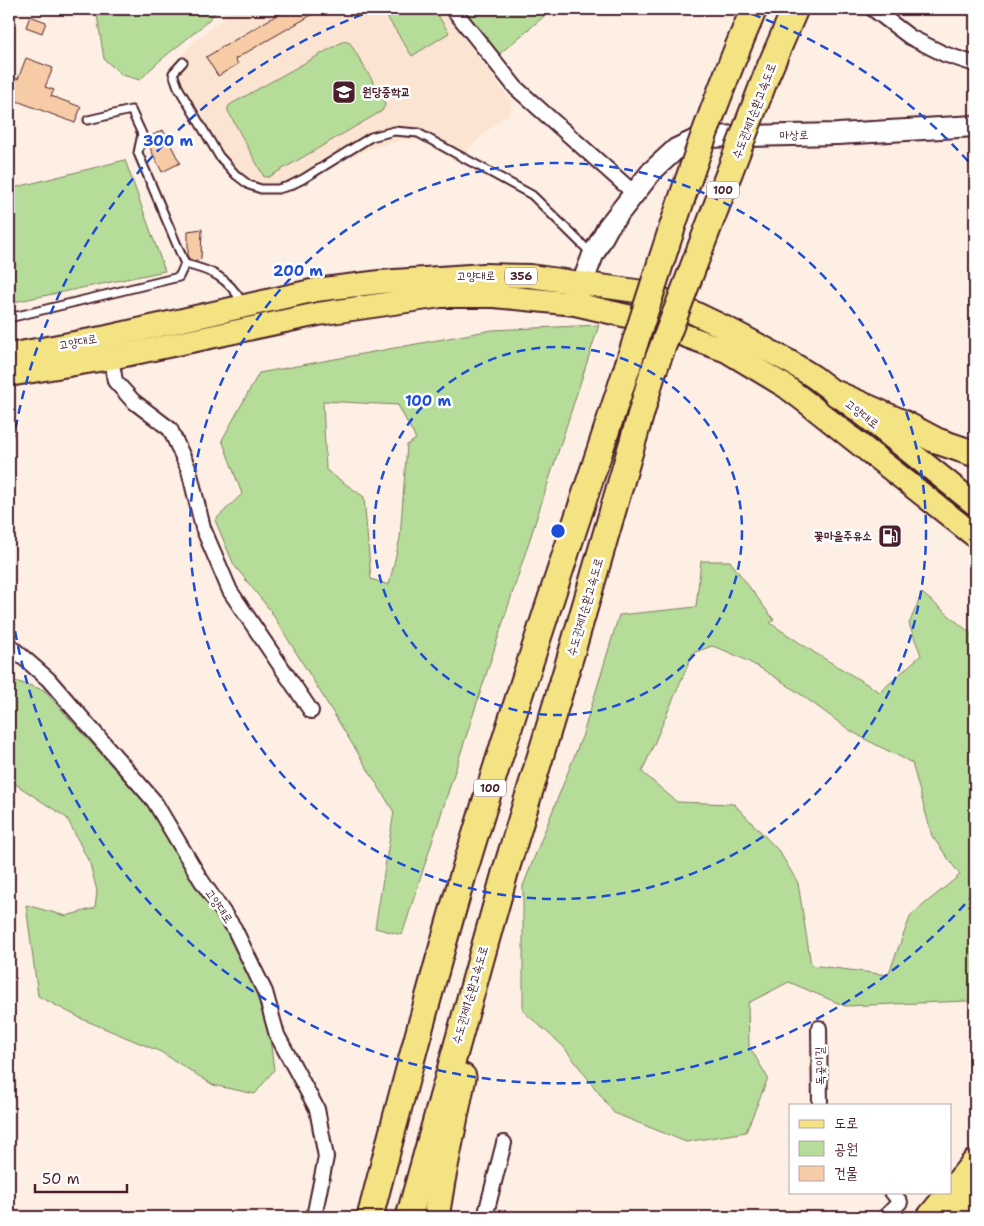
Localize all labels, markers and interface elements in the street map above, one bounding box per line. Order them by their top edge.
street label: 수도권제1순환고속도로 [728,61,780,161]
school or university icon: 원당중학교 [331,79,357,105]
place label: 원당중학교 [362,84,410,100]
street label: 마상로 [779,127,809,143]
text: 300 m [143,131,193,151]
road number: 100 [707,182,739,198]
text: 200 m [273,261,323,281]
street label: 고양대로 [457,268,495,284]
road number: 356 [505,268,537,284]
street label: 고양대로 [58,330,98,354]
text: 100 m [405,391,451,411]
street label: 고양대로 [842,396,882,432]
centre of rings [549,522,567,540]
fuel station icon: 꽃마을주유소 [877,523,903,549]
place label: 꽃마을주유소 [814,528,872,544]
street label: 수도권제1순환고속도로 [563,556,607,658]
road number: 100 [474,780,506,796]
street label: 고양대로 [201,886,237,926]
street label: 수도권제1순환고속도로 [448,944,492,1046]
street label: 독곶이길 [812,1046,828,1085]
legend [789,1104,952,1194]
text: 도로 [834,1113,858,1133]
text: 공원 [834,1139,858,1159]
scale bar [35,1161,128,1193]
text: 건물 [834,1163,858,1183]
text: 50 m [42,1169,80,1189]

